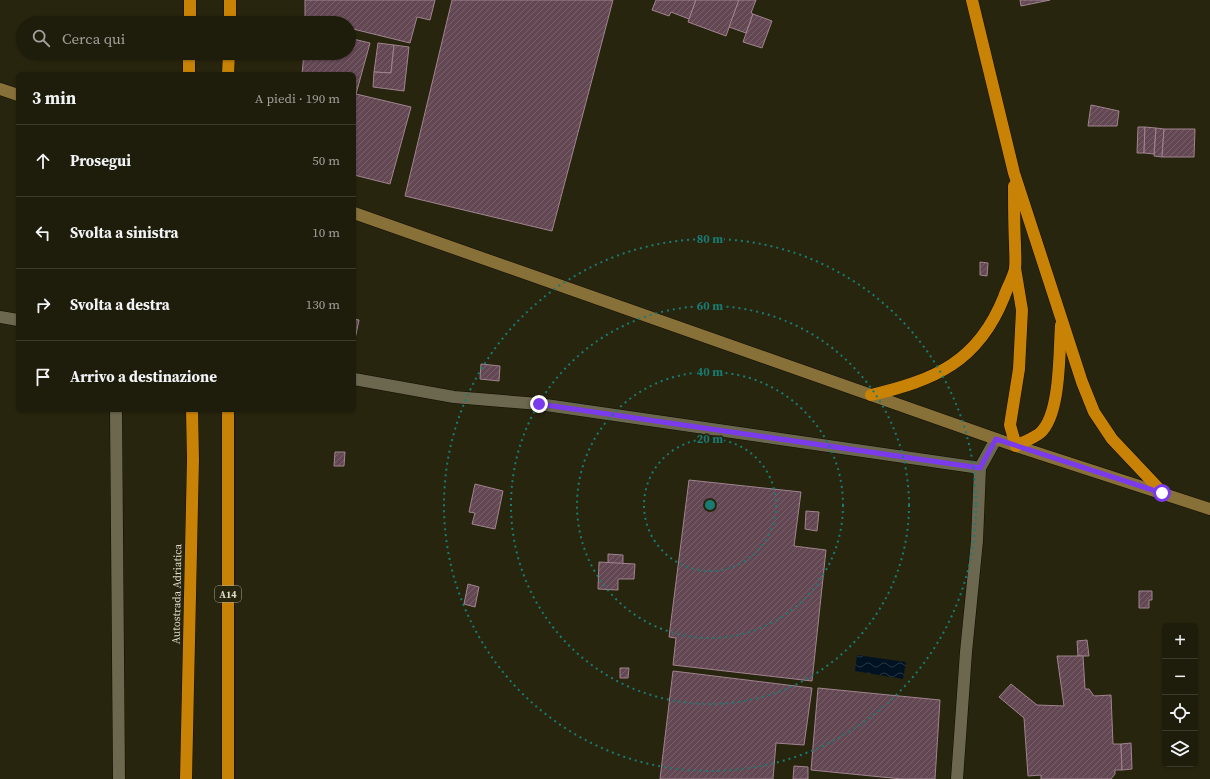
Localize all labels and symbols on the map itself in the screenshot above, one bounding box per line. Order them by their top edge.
text: 80 m [697,231,723,247]
text: 60 m [697,298,723,314]
text: 40 m [697,364,723,380]
route end [530,395,548,413]
text: 20 m [697,431,723,447]
route start [1153,484,1171,502]
centre of rings [703,498,717,512]
street label: Autostrada Adriatica [169,543,185,644]
road number: A14 [215,586,241,602]

